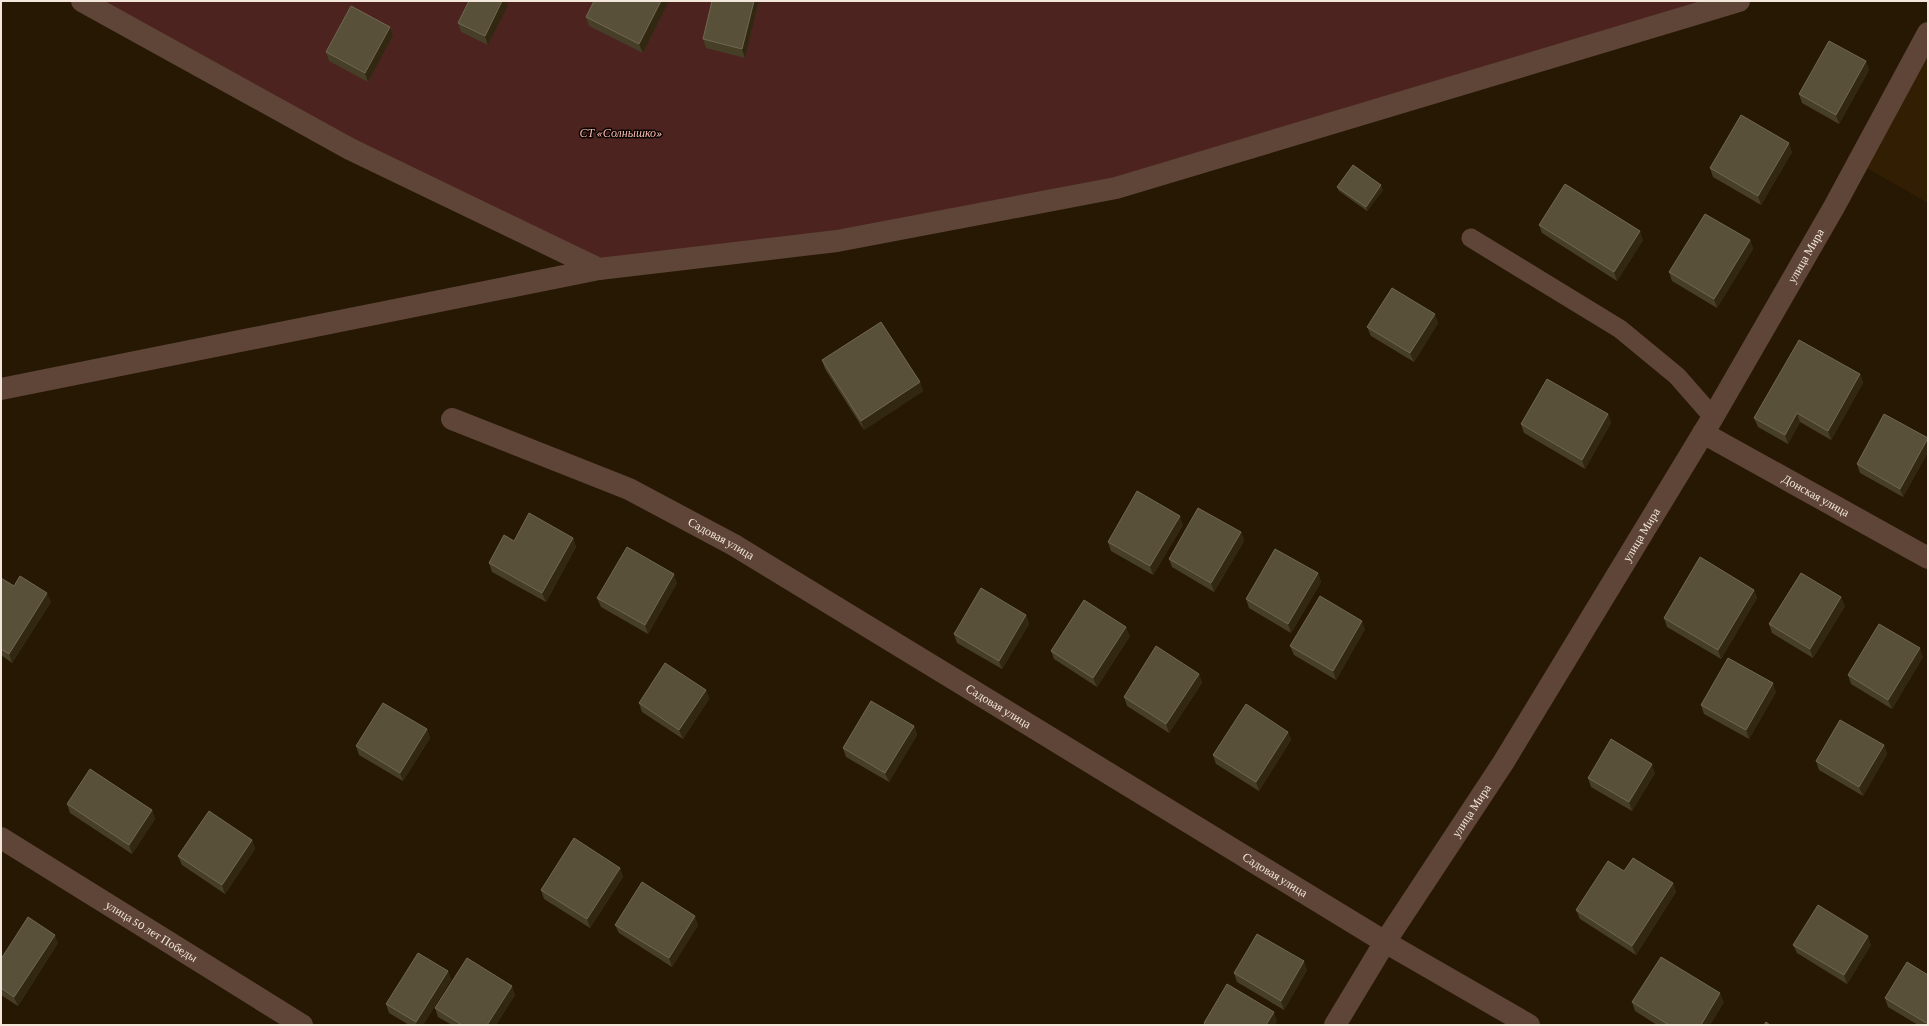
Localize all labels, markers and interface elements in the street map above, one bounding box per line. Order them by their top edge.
park label: СТ «Солнышко» [579,126,663,140]
street label: улица Мира [1785,226,1827,285]
street label: Донская улица [1780,471,1852,520]
street label: улица Мира [1620,505,1663,564]
street label: Садовая улица [686,515,757,563]
street label: Садовая улица [963,681,1034,732]
street label: улица Мира [1449,781,1494,840]
street label: Садовая улица [1240,850,1311,900]
street label: улица 50 лет Победы [103,898,200,965]

